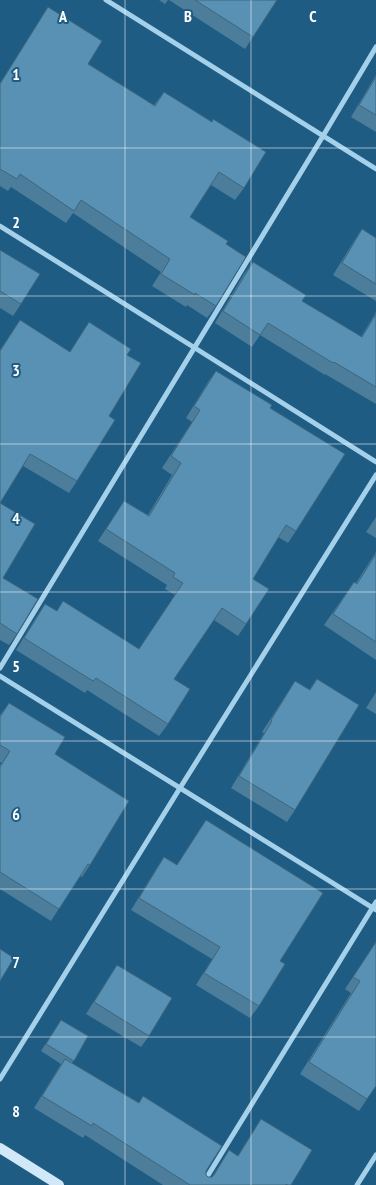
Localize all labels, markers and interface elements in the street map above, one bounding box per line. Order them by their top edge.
text: A [58,6,68,26]
text: B [184,6,192,26]
text: C [309,6,317,26]
text: 1 [12,64,20,84]
text: 2 [12,212,20,232]
text: 3 [12,360,20,380]
text: 4 [12,508,20,528]
text: 5 [12,656,20,676]
text: 6 [12,804,20,824]
text: 7 [12,952,20,972]
text: 8 [12,1101,20,1121]

